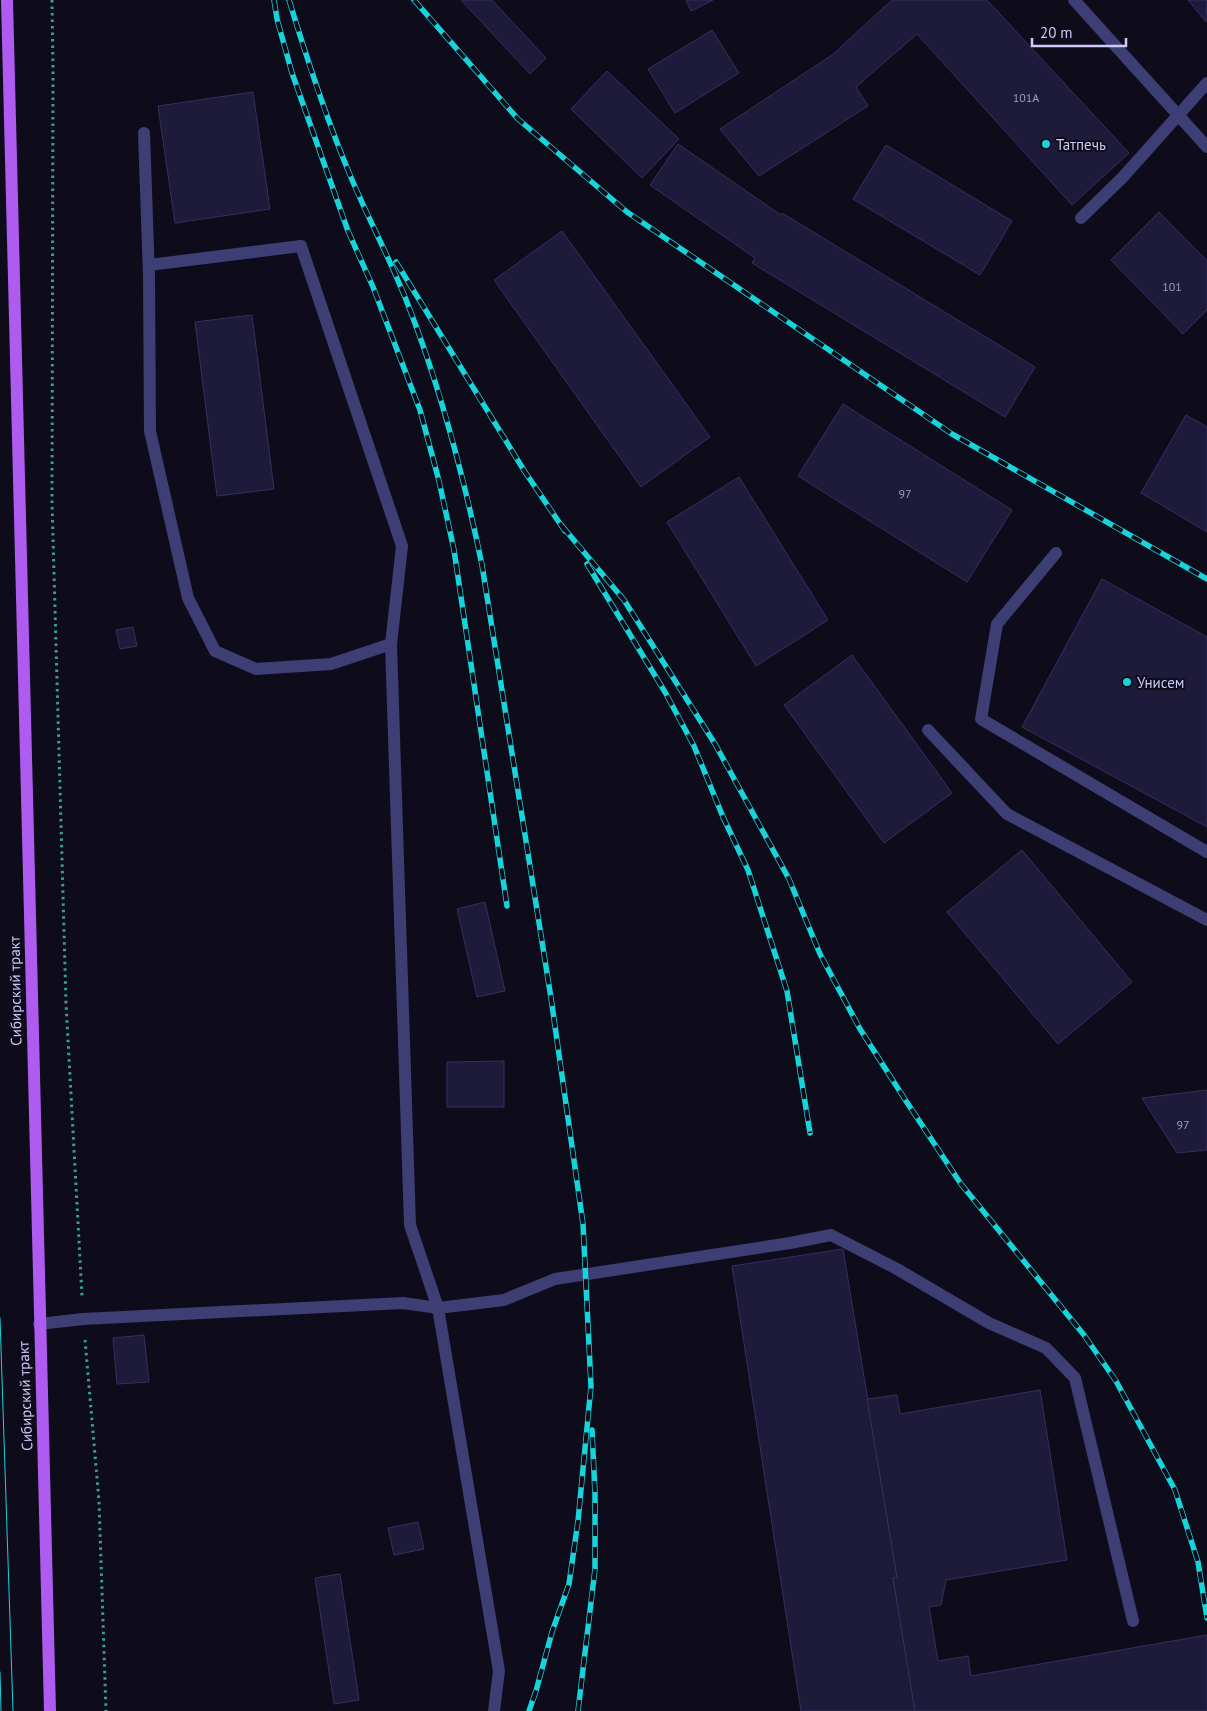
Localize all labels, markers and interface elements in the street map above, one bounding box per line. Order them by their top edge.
scale bar [1032,15,1126,47]
text: 20 m [1040,23,1073,42]
house number: 101А [1013,90,1039,105]
place label: Татпечь [1056,135,1106,154]
marker: Татпечь [1040,138,1052,150]
house number: 101 [1162,279,1182,294]
house number: 97 [898,486,912,501]
place label: Унисем [1137,673,1185,692]
marker: Унисем [1121,676,1133,688]
street label: Сибирский тракт [5,936,25,1046]
house number: 97 [1176,1117,1190,1132]
street label: Сибирский тракт [14,1341,36,1451]

